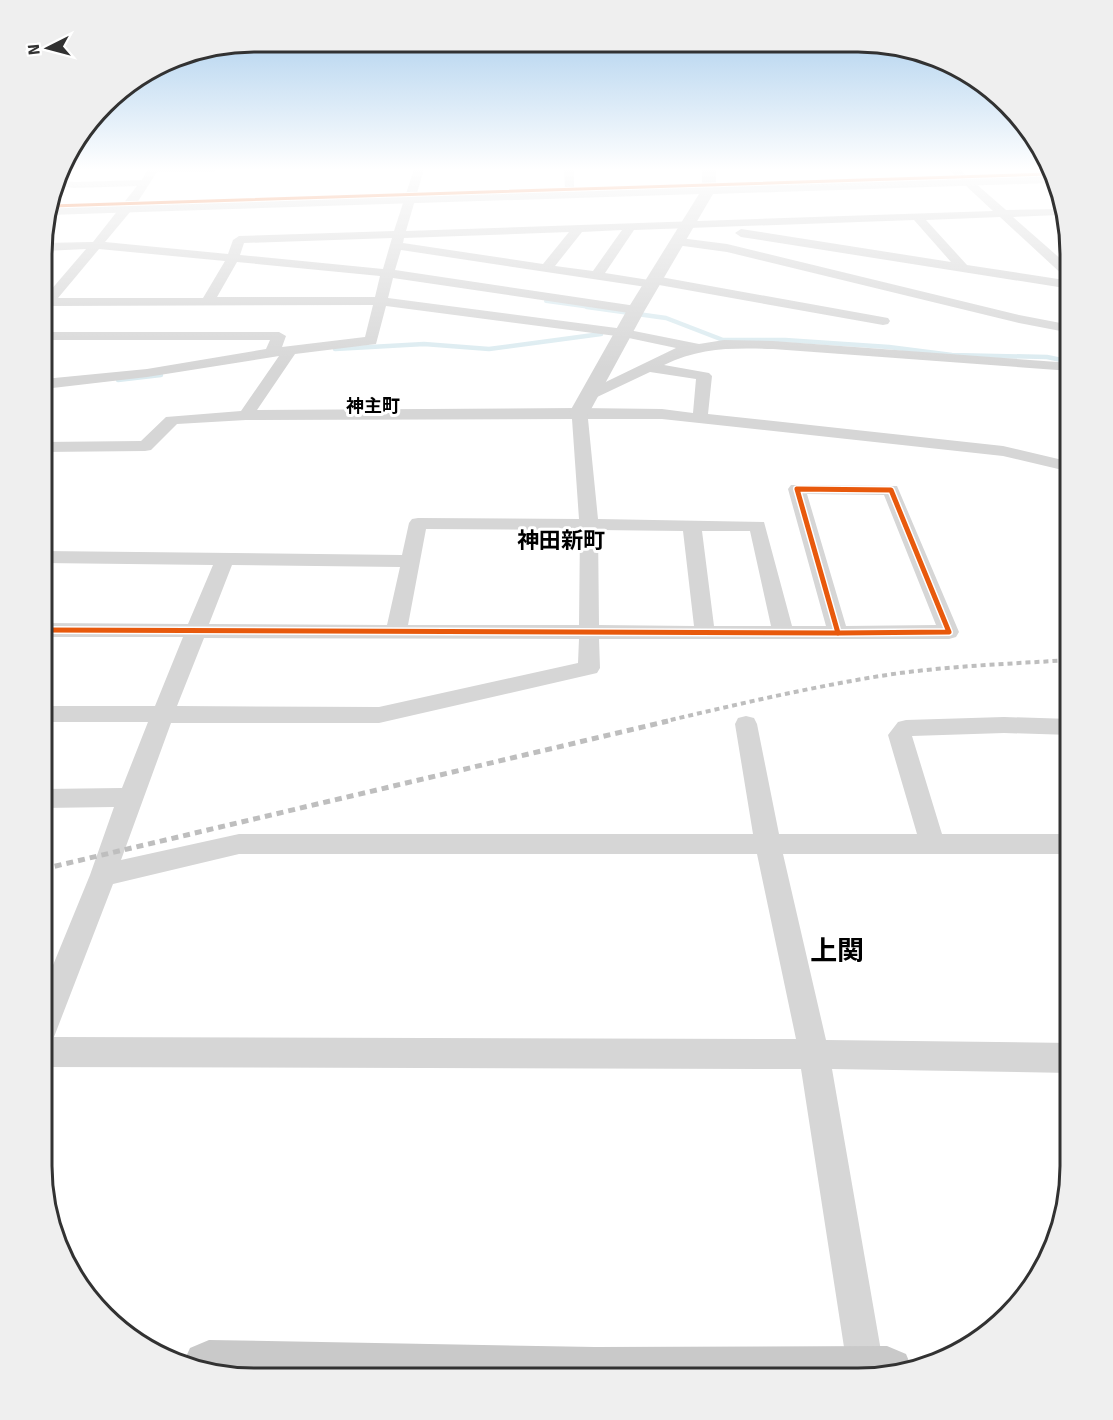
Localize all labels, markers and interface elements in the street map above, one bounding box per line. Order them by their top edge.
north arrow [18,18,78,78]
text: N [24,43,45,56]
district label: 神主町 [346,395,400,417]
district label: 神田新町 [517,527,605,554]
district label: 上関 [810,935,864,968]

